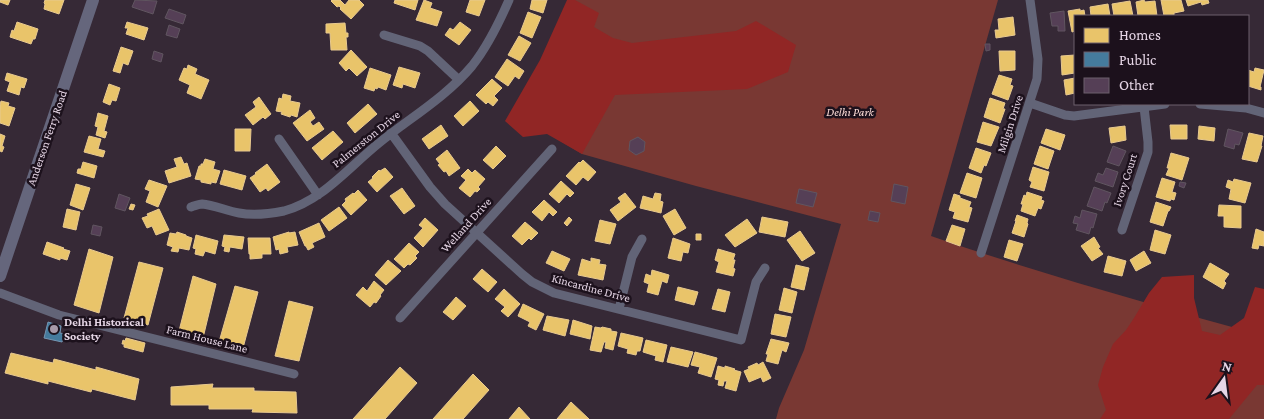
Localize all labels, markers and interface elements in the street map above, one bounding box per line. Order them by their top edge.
legend [1074,15,1249,105]
text: Homes [1119,27,1161,43]
text: Public [1119,52,1157,68]
text: Other [1119,77,1155,93]
street label: Anderson Ferry Road [24,88,70,188]
street label: Milgin Drive [994,93,1026,155]
park label: Delhi Park [826,105,875,119]
street label: Palmerston Drive [329,107,403,171]
street label: Ivory Court [1110,151,1140,208]
street label: Welland Drive [438,195,494,255]
street label: Kincardine Drive [550,271,632,305]
place label: Delhi Historical Society [64,315,145,343]
street label: Farm House Lane [165,322,249,356]
marker: Delhi Historical Society [48,323,60,335]
north arrow [1199,354,1249,404]
text: N [1221,357,1234,375]

